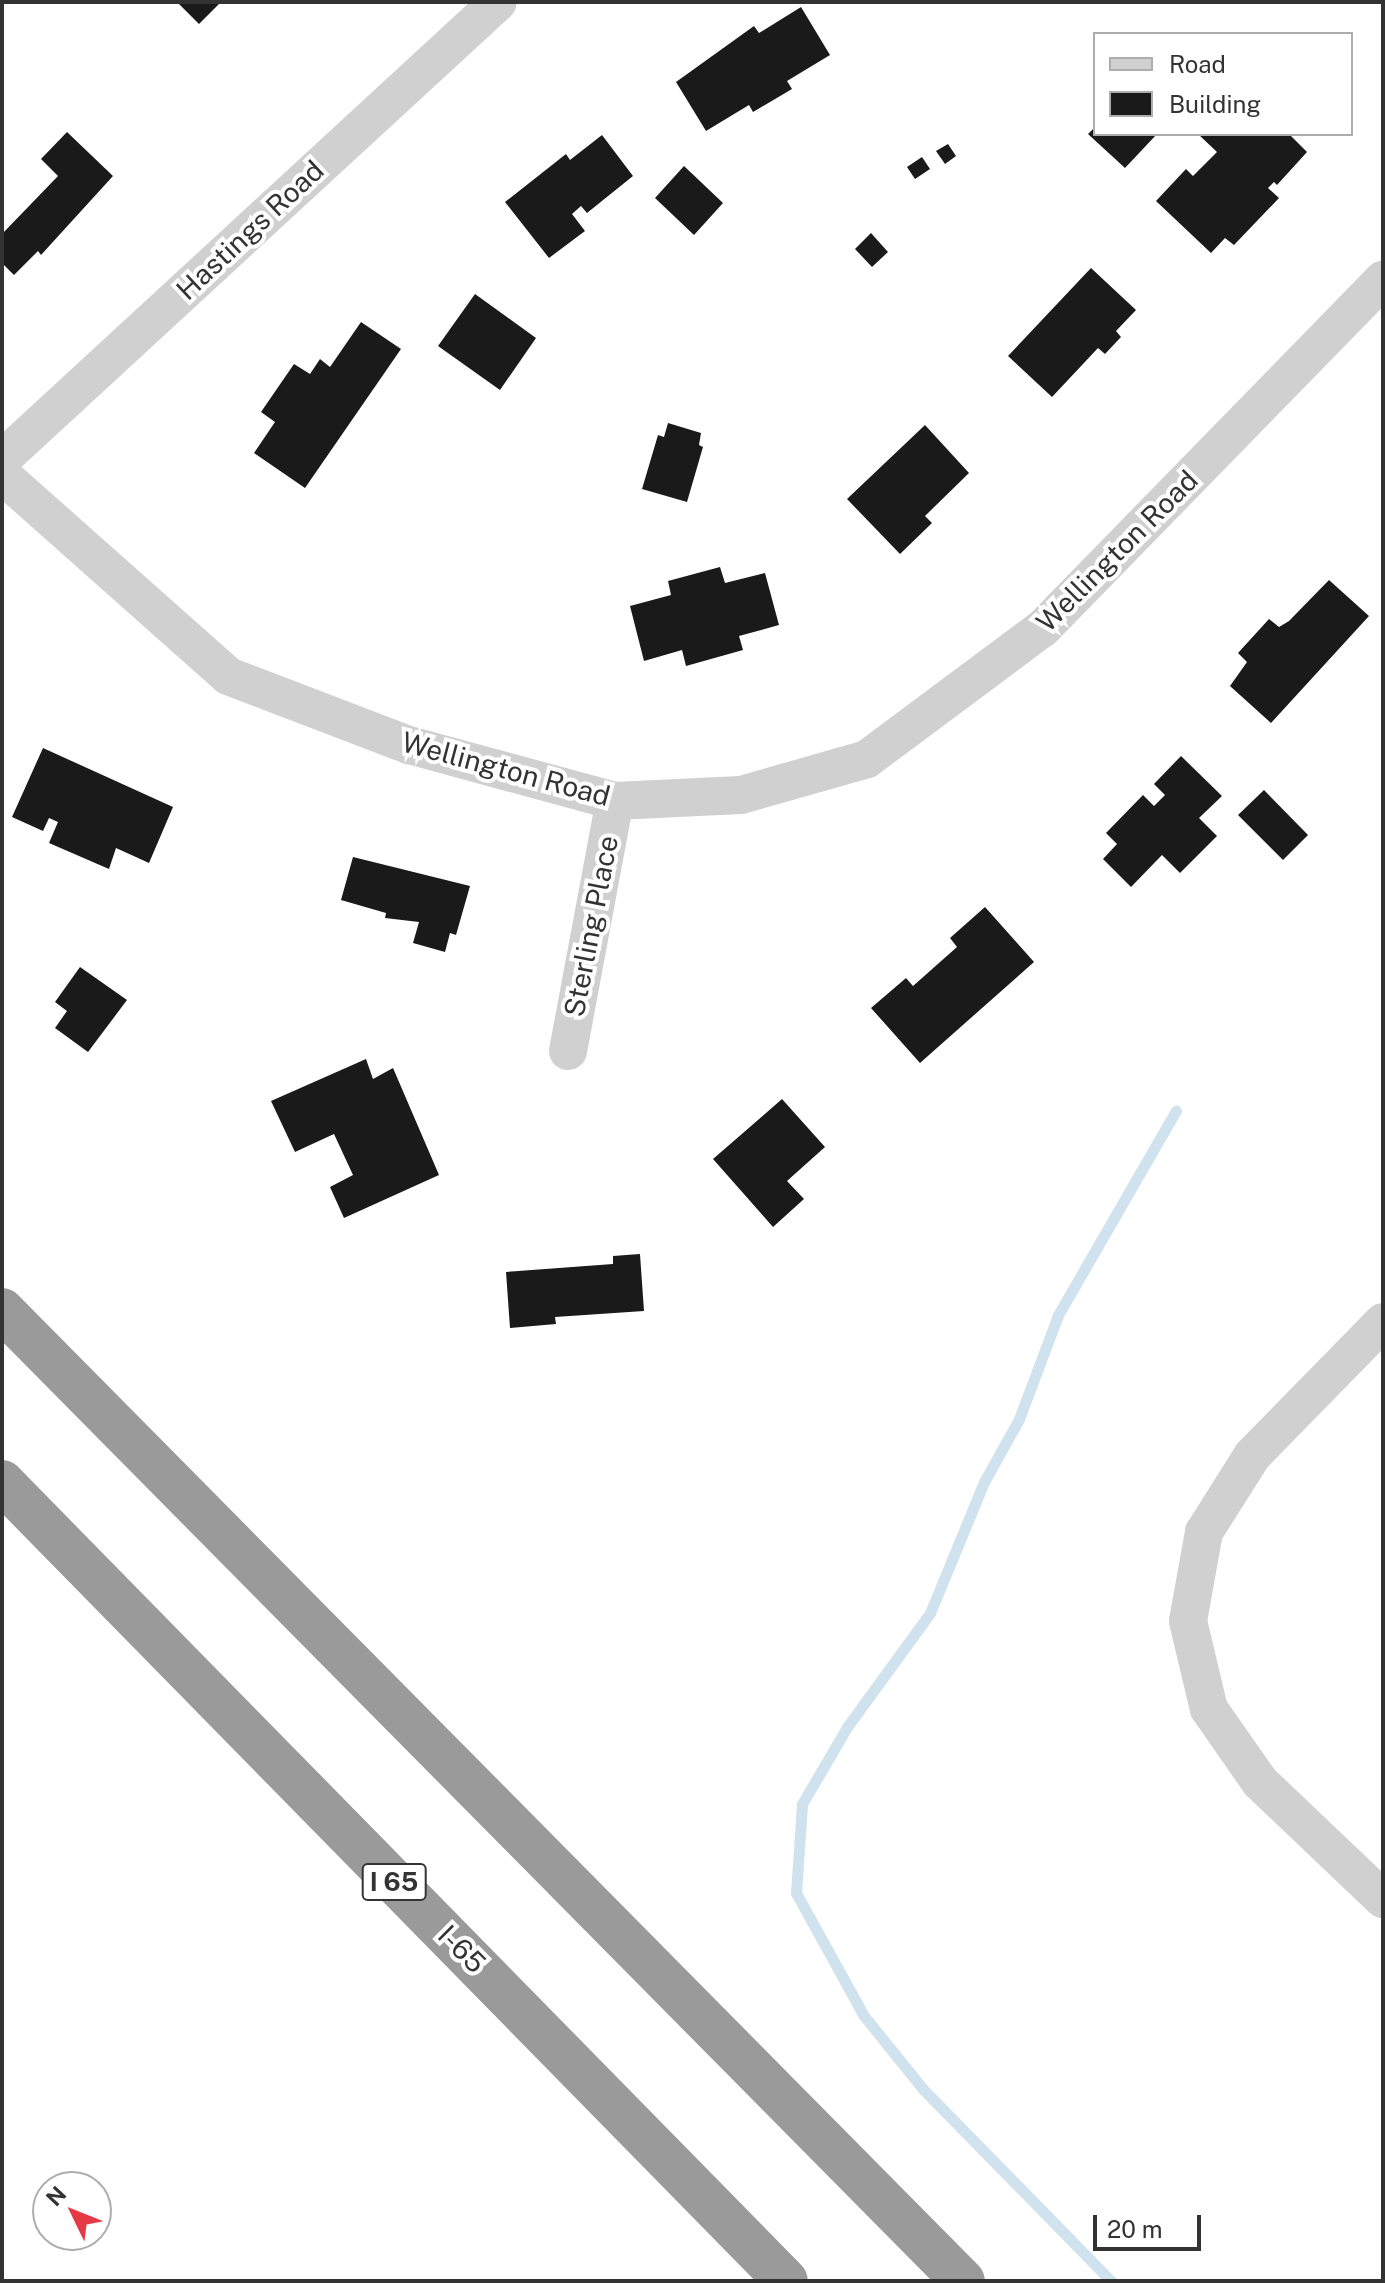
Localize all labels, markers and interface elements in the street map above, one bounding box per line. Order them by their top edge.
legend [1093,32,1353,136]
text: Road [1169,50,1226,78]
text: Building [1169,90,1261,118]
street label: Hastings Road [169,153,331,307]
street label: Wellington Road [1029,463,1205,639]
street label: Wellington Road [398,725,614,813]
street label: Sterling Place [557,832,625,1020]
road number: I 65 [360,1860,428,1904]
street label: I-65 [431,1918,493,1980]
north arrow [32,2171,112,2251]
text: N [41,2181,71,2211]
scale bar [1097,2199,1205,2249]
text: 20 m [1107,2215,1163,2243]

